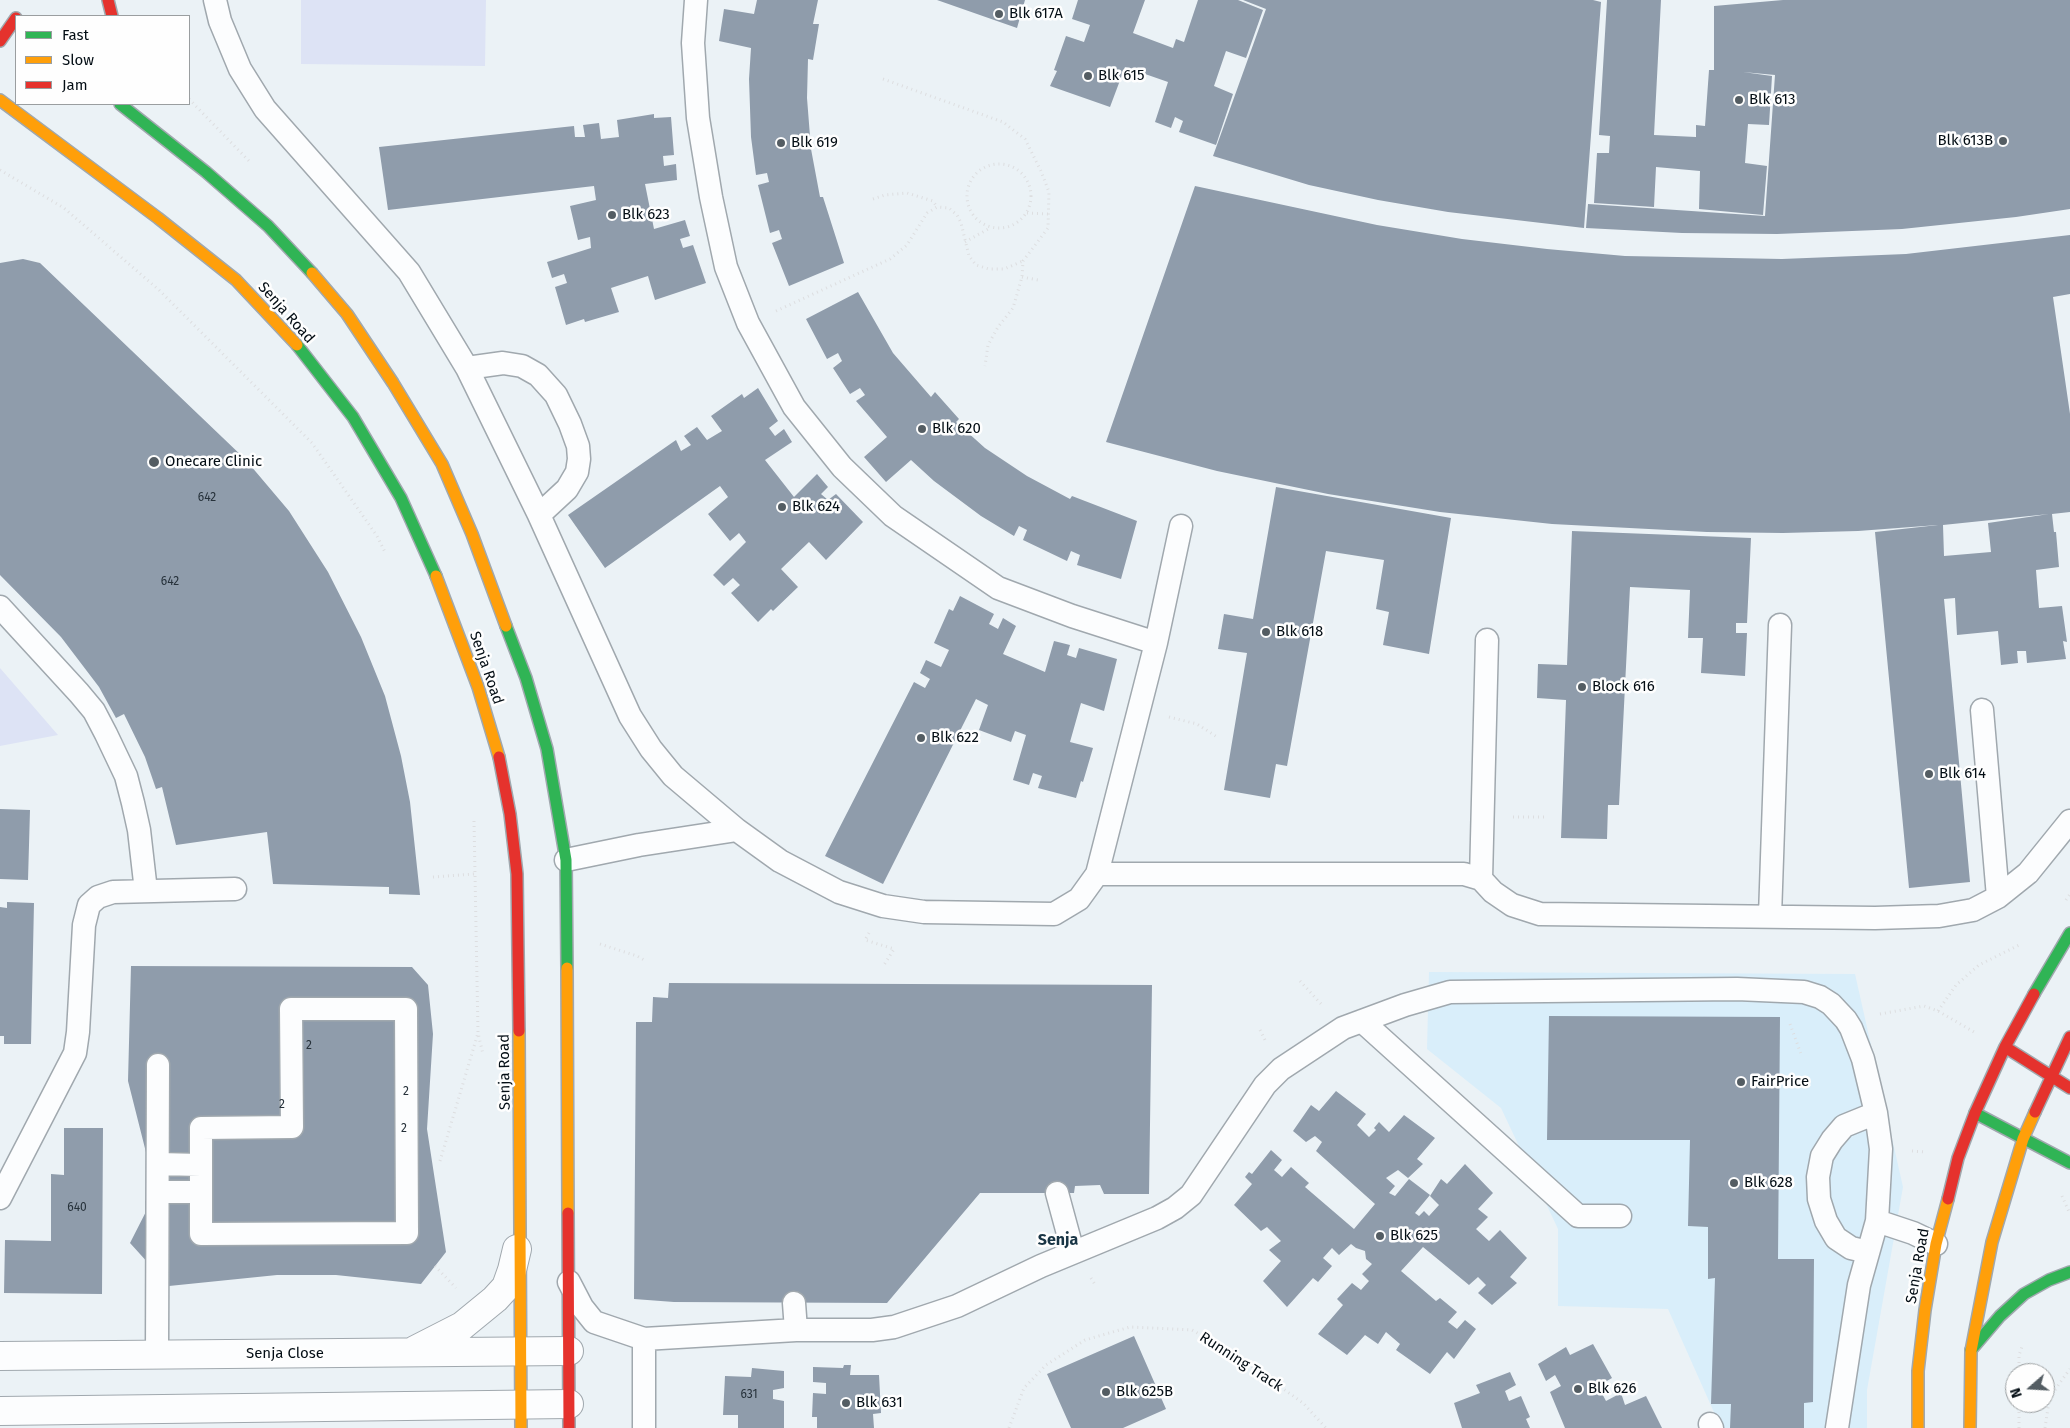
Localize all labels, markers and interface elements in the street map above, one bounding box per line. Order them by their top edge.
place label: Blk 617A [1009,5,1063,23]
marker: Blk 617A [993,8,1005,20]
legend [15,15,190,105]
text: Fast [62,26,89,44]
text: Slow [62,51,94,69]
place label: Blk 615 [1098,67,1144,85]
marker: Blk 615 [1082,70,1094,82]
text: Jam [62,76,88,94]
place label: Blk 613 [1749,91,1795,109]
marker: Blk 613 [1733,94,1745,106]
place label: Blk 613B [1937,132,1993,150]
place label: Blk 619 [791,134,838,152]
marker: Blk 613B [1997,135,2009,147]
marker: Blk 619 [775,137,787,149]
place label: Blk 623 [622,206,670,224]
marker: Blk 623 [606,209,618,221]
street label: Senja Road [254,279,318,347]
place label: Blk 620 [932,420,981,438]
marker: Blk 620 [916,423,928,435]
place label: Onecare Clinic [165,453,262,471]
marker: Onecare Clinic [147,455,161,469]
house number: 642 [198,491,216,505]
place label: Blk 624 [792,498,840,516]
marker: Blk 624 [776,501,788,513]
house number: 642 [161,575,179,589]
place label: Blk 618 [1276,623,1323,641]
marker: Blk 618 [1260,626,1272,638]
street label: Senja Road [465,629,507,707]
place label: Block 616 [1592,678,1655,696]
marker: Block 616 [1576,681,1588,693]
place label: Blk 622 [931,729,979,747]
marker: Blk 622 [915,732,927,744]
place label: Blk 614 [1939,765,1986,783]
marker: Blk 614 [1923,768,1935,780]
street label: Senja Road [495,1034,515,1110]
house number: 2 [306,1039,312,1053]
place label: FairPrice [1751,1073,1809,1091]
marker: FairPrice [1735,1076,1747,1088]
house number: 2 [403,1085,409,1099]
house number: 2 [279,1098,285,1112]
house number: 2 [401,1122,407,1136]
place label: Blk 628 [1744,1174,1793,1192]
marker: Blk 628 [1728,1177,1740,1189]
house number: 640 [67,1201,87,1215]
place label: Blk 625 [1390,1227,1438,1245]
street label: Senja Road [1903,1227,1933,1305]
marker: Blk 625 [1374,1230,1386,1242]
district label: Senja [1038,1231,1078,1251]
street label: Running Track [1196,1328,1286,1396]
street label: Senja Close [246,1345,324,1363]
north arrow [2005,1363,2055,1413]
place label: Blk 626 [1588,1380,1636,1398]
place label: Blk 625B [1116,1383,1173,1401]
marker: Blk 626 [1572,1383,1584,1395]
marker: Blk 625B [1100,1386,1112,1398]
text: N [2007,1386,2026,1400]
house number: 631 [740,1388,758,1402]
place label: Blk 631 [856,1394,903,1412]
marker: Blk 631 [840,1397,852,1409]

